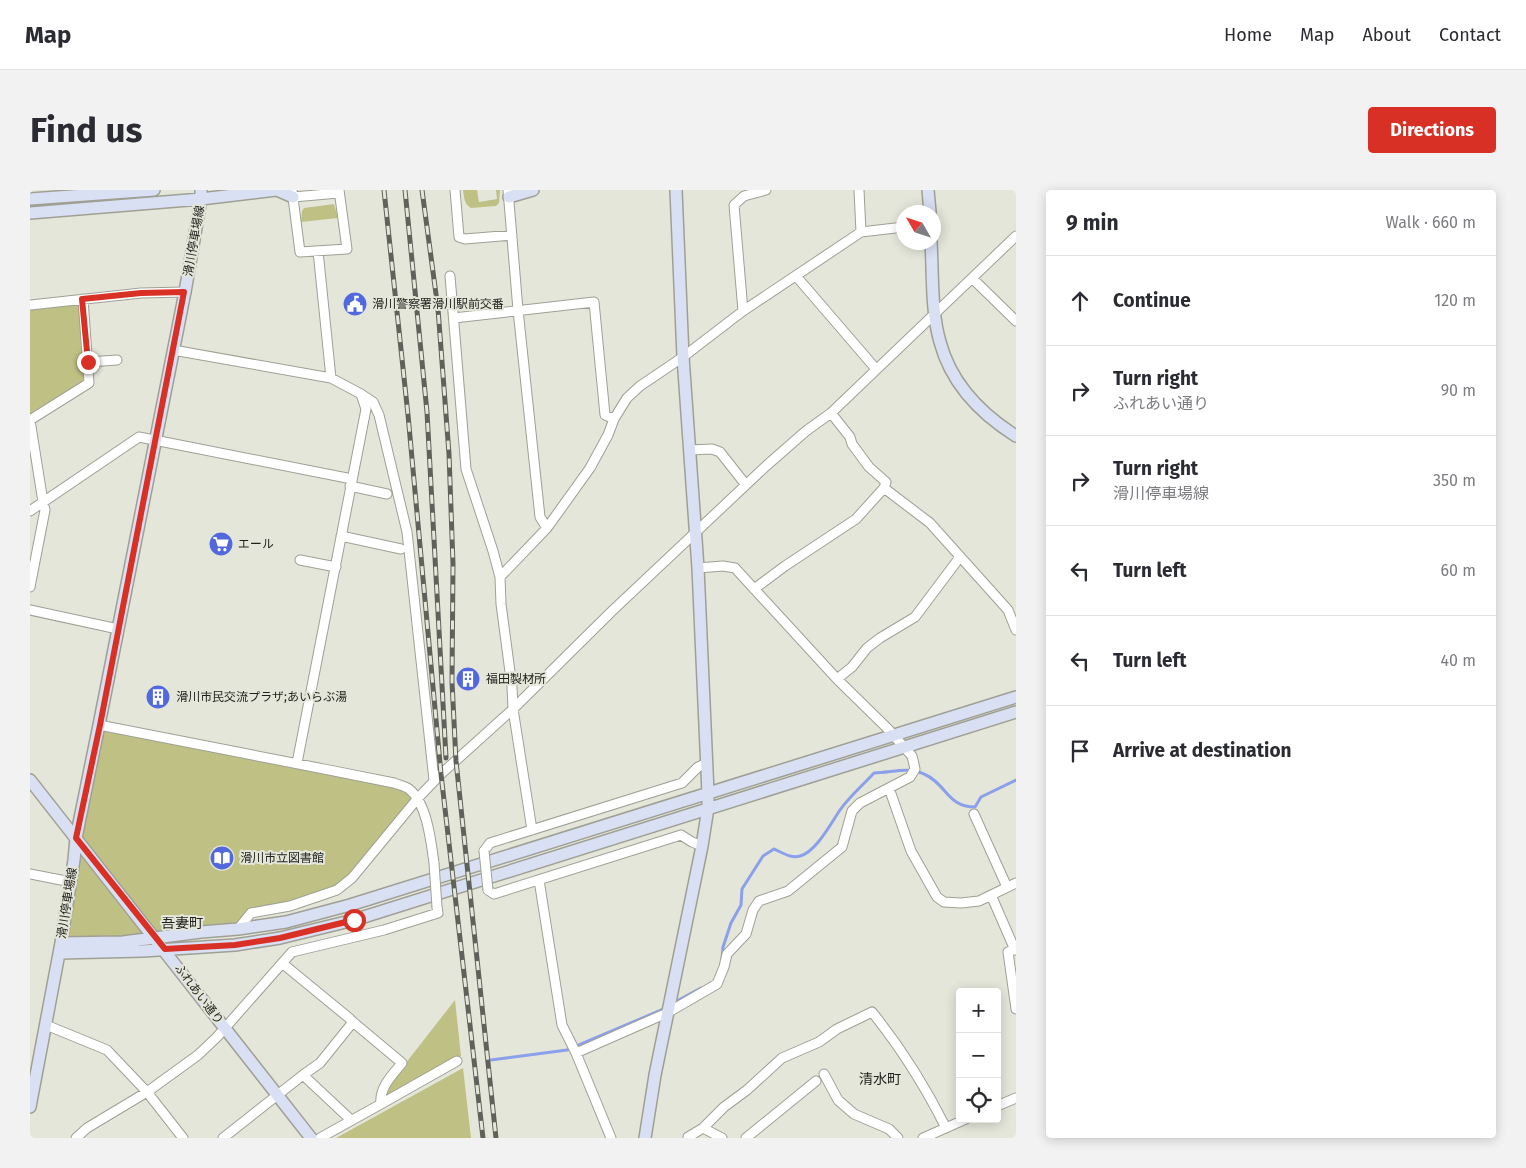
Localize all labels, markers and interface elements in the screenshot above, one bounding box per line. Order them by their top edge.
text: Map [25,21,71,49]
text: Home [1224,24,1272,46]
text: Map [1300,24,1334,46]
text: About [1362,24,1411,46]
text: Contact [1439,24,1501,46]
button: Directions [1368,107,1496,153]
text: Find us [30,109,142,151]
street label: 滑川停車場線 [181,204,207,278]
north arrow [896,205,941,250]
text: 9 min [1066,210,1119,236]
text: Walk · 660 m [1386,213,1476,232]
icon: ahead [1066,287,1094,315]
text: Continue [1113,289,1191,312]
public building icon: 滑川警察署滑川駅前交番 [342,291,368,317]
text: 120 m [1434,291,1476,310]
place label: 滑川警察署滑川駅前交番 [372,297,504,311]
route end [77,351,100,374]
text: Turn right [1113,367,1198,390]
icon: right [1066,377,1094,405]
text: 90 m [1441,381,1476,400]
text: ふれあい通り [1113,394,1209,413]
text: Turn right [1113,457,1198,480]
icon: right [1066,467,1094,495]
text: 350 m [1433,471,1476,490]
text: 滑川停車場線 [1113,484,1209,503]
supermarket icon: エール [208,531,234,557]
place label: エール [238,537,274,551]
icon: left [1066,557,1094,585]
text: Turn left [1113,559,1187,582]
text: 60 m [1441,561,1476,580]
icon: left [1066,647,1094,675]
text: Turn left [1113,649,1187,672]
text: 40 m [1441,651,1476,670]
building icon: 福田製材所 [455,666,481,692]
place label: 福田製材所 [486,672,546,686]
building icon: 滑川市民交流プラザ;あいらぶ湯 [145,684,171,710]
place label: 滑川市民交流プラザ;あいらぶ湯 [176,690,347,704]
icon: arrive [1066,737,1094,765]
text: Arrive at destination [1113,739,1292,762]
library icon: 滑川市立図書館 [209,845,235,871]
place label: 滑川市立図書館 [240,851,324,865]
street label: 滑川停車場線 [54,866,80,940]
route start [343,909,366,932]
district label: 吾妻町 [161,915,203,932]
street label: ふれあい通り [172,961,226,1027]
map controls [956,988,1001,1123]
button: + [956,988,1001,1033]
button: − [956,1033,1001,1078]
district label: 清水町 [859,1071,901,1088]
button: locate [956,1078,1001,1123]

